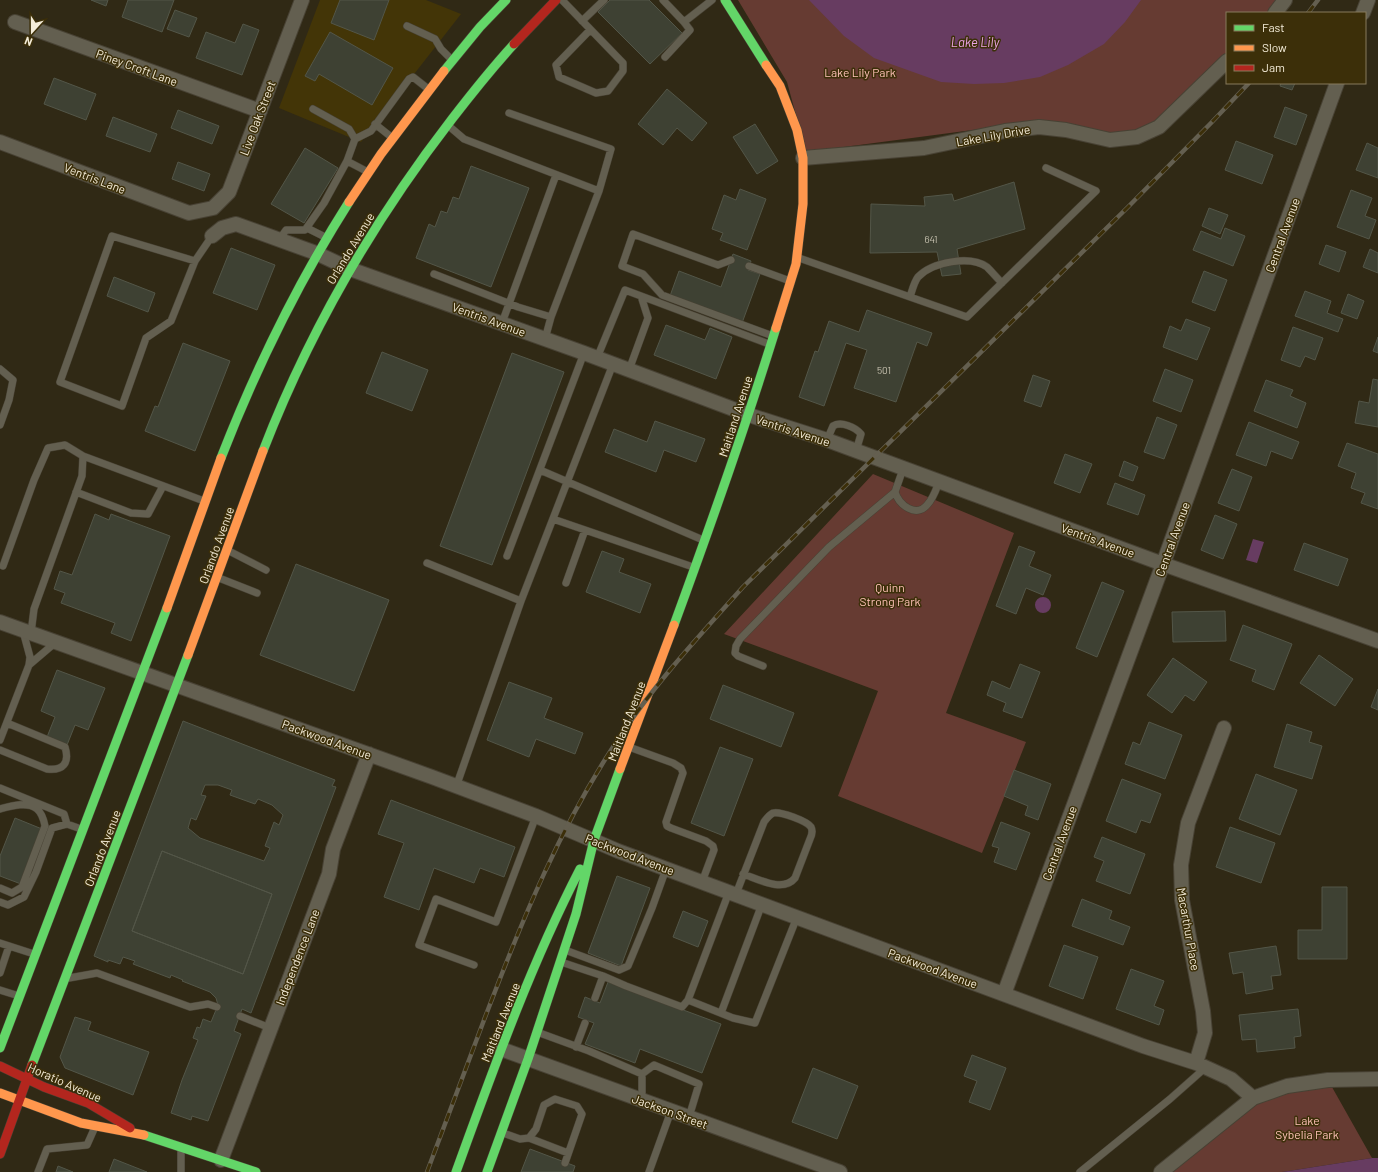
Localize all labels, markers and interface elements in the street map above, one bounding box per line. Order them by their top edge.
north arrow [12,12,52,52]
legend [1226,12,1366,84]
text: Fast [1262,20,1285,34]
text: N [22,34,34,49]
water label: Lake Lily [951,34,1000,50]
text: Slow [1262,40,1287,54]
street label: Piney Croft Lane [94,46,180,88]
text: Jam [1262,60,1285,74]
park label: Lake Lily Park [824,65,896,79]
street label: Live Oak Street [236,79,278,157]
street label: Lake Lily Drive [955,122,1031,148]
street label: Ventris Lane [62,160,128,196]
street label: Central Avenue [1262,196,1302,274]
street label: Orlando Avenue [323,210,377,286]
house number: 641 [924,233,938,245]
street label: Ventris Avenue [450,299,528,339]
house number: 501 [877,364,891,376]
street label: Maitland Avenue [715,374,755,458]
street label: Ventris Avenue [754,411,832,449]
street label: Central Avenue [1152,500,1192,578]
street label: Orlando Avenue [196,505,236,585]
street label: Ventris Avenue [1059,520,1137,560]
park label: Quinn Strong Park [859,580,921,608]
street label: Maitland Avenue [604,679,648,763]
street label: Packwood Avenue [280,716,374,762]
street label: Central Avenue [1039,804,1079,882]
street label: Orlando Avenue [81,808,123,888]
street label: Packwood Avenue [584,831,676,877]
street label: Macarthur Place [1175,886,1203,972]
street label: Independence Lane [272,907,322,1007]
street label: Packwood Avenue [886,945,980,991]
street label: Maitland Avenue [478,980,522,1064]
street label: Horatio Avenue [26,1059,104,1105]
street label: Jackson Street [630,1091,710,1131]
park label: Lake Sybelia Park [1275,1113,1339,1141]

